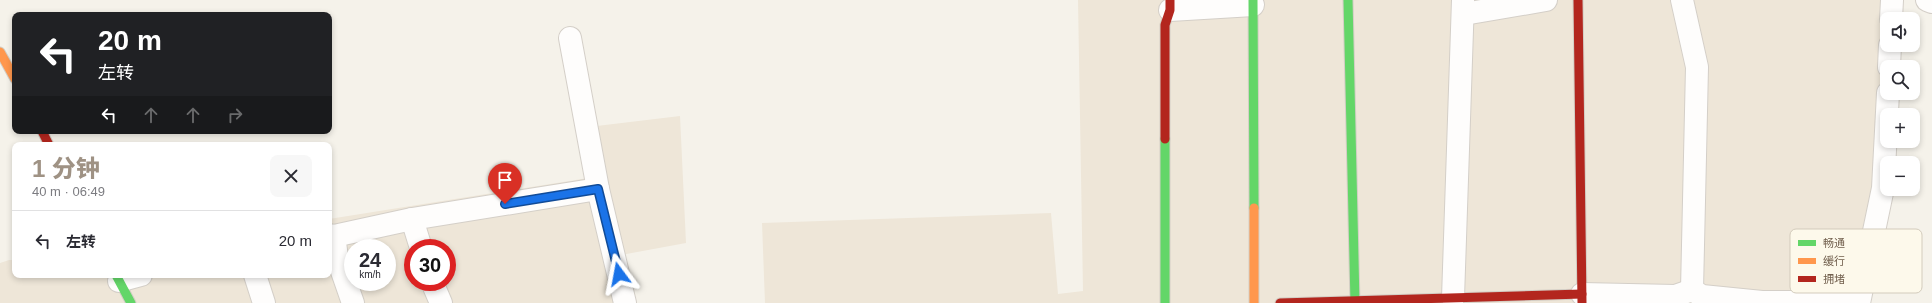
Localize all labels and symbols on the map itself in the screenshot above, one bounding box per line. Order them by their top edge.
pin [488,163,522,204]
legend [1790,229,1922,293]
text: 畅通 [1823,237,1845,249]
speed limit sign: 30 [404,239,456,291]
position arrow [598,253,640,295]
text: 缓行 [1823,255,1845,267]
text: 拥堵 [1823,273,1845,285]

